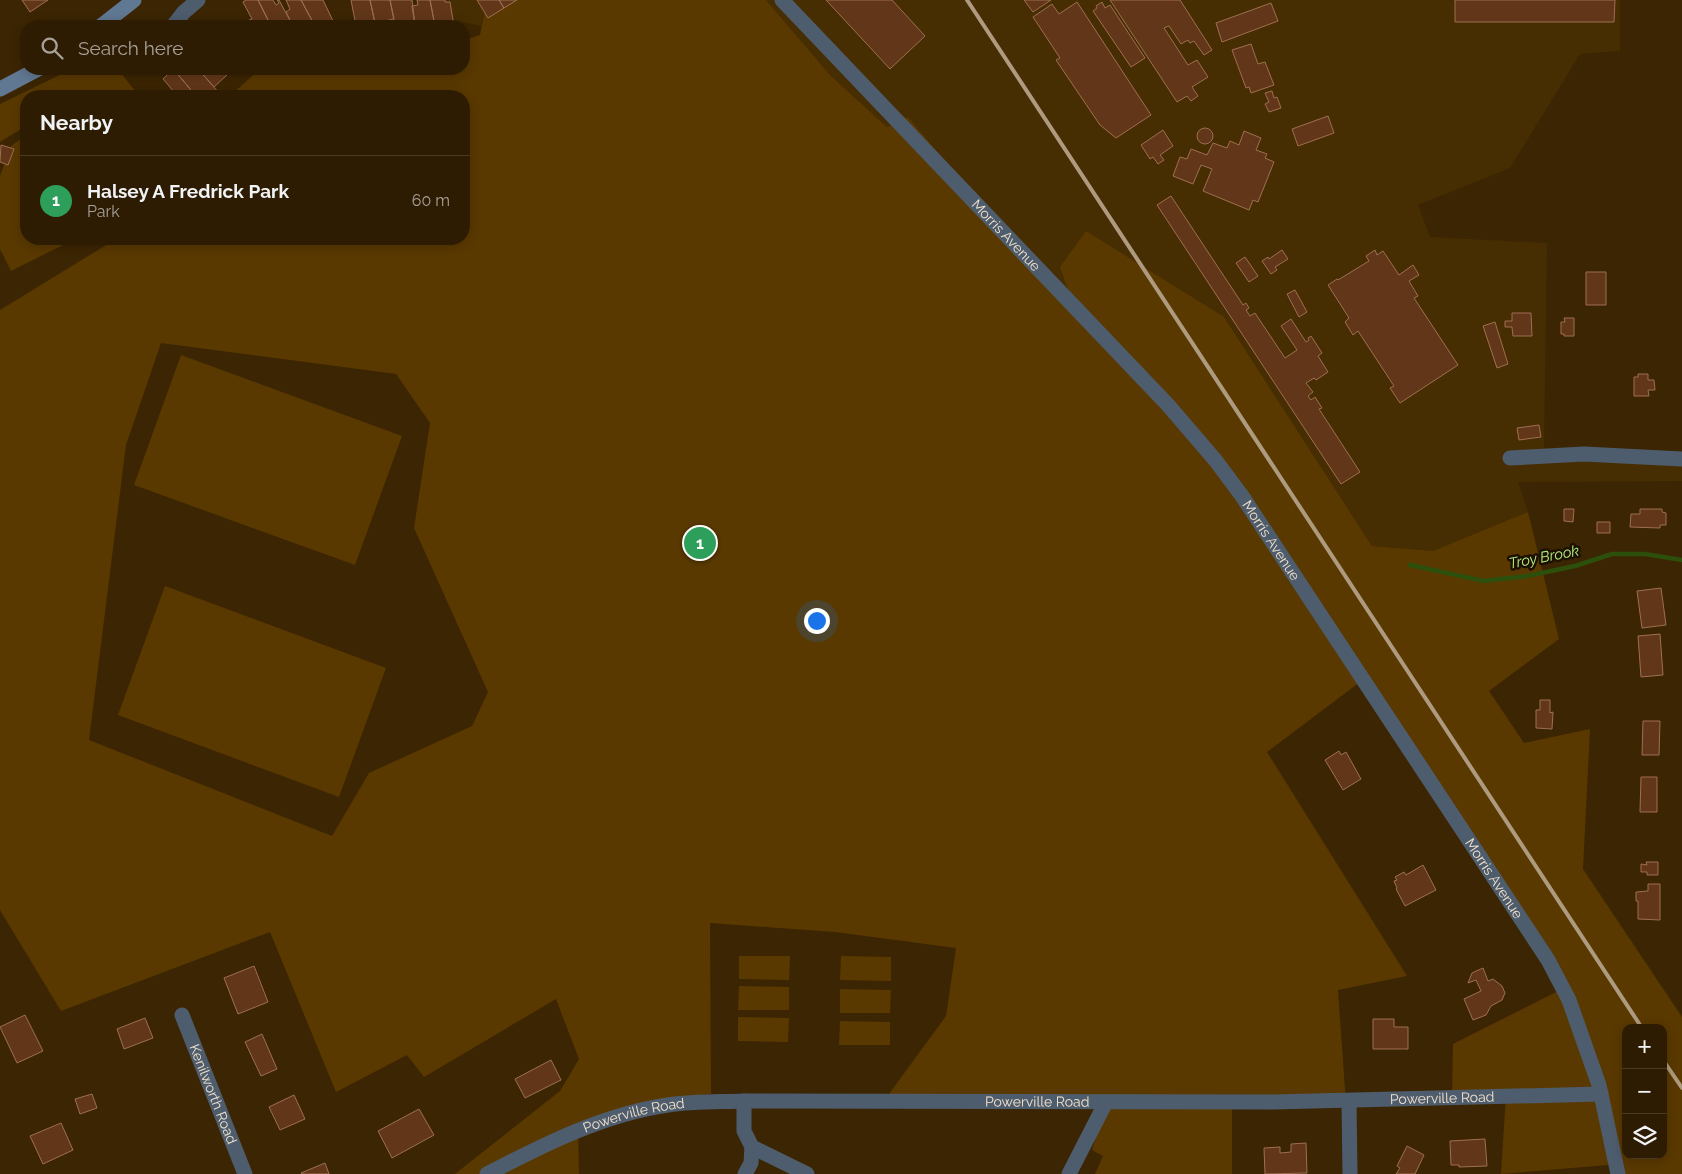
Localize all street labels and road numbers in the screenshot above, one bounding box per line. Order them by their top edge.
street label: Morris Avenue [969,196,1044,274]
street label: Morris Avenue [1239,497,1303,583]
street label: Morris Avenue [1462,835,1526,921]
street label: Kenilworth Road [186,1042,240,1146]
street label: Powerville Road [1390,1089,1495,1107]
street label: Powerville Road [985,1093,1089,1110]
street label: Powerville Road [581,1095,685,1136]

